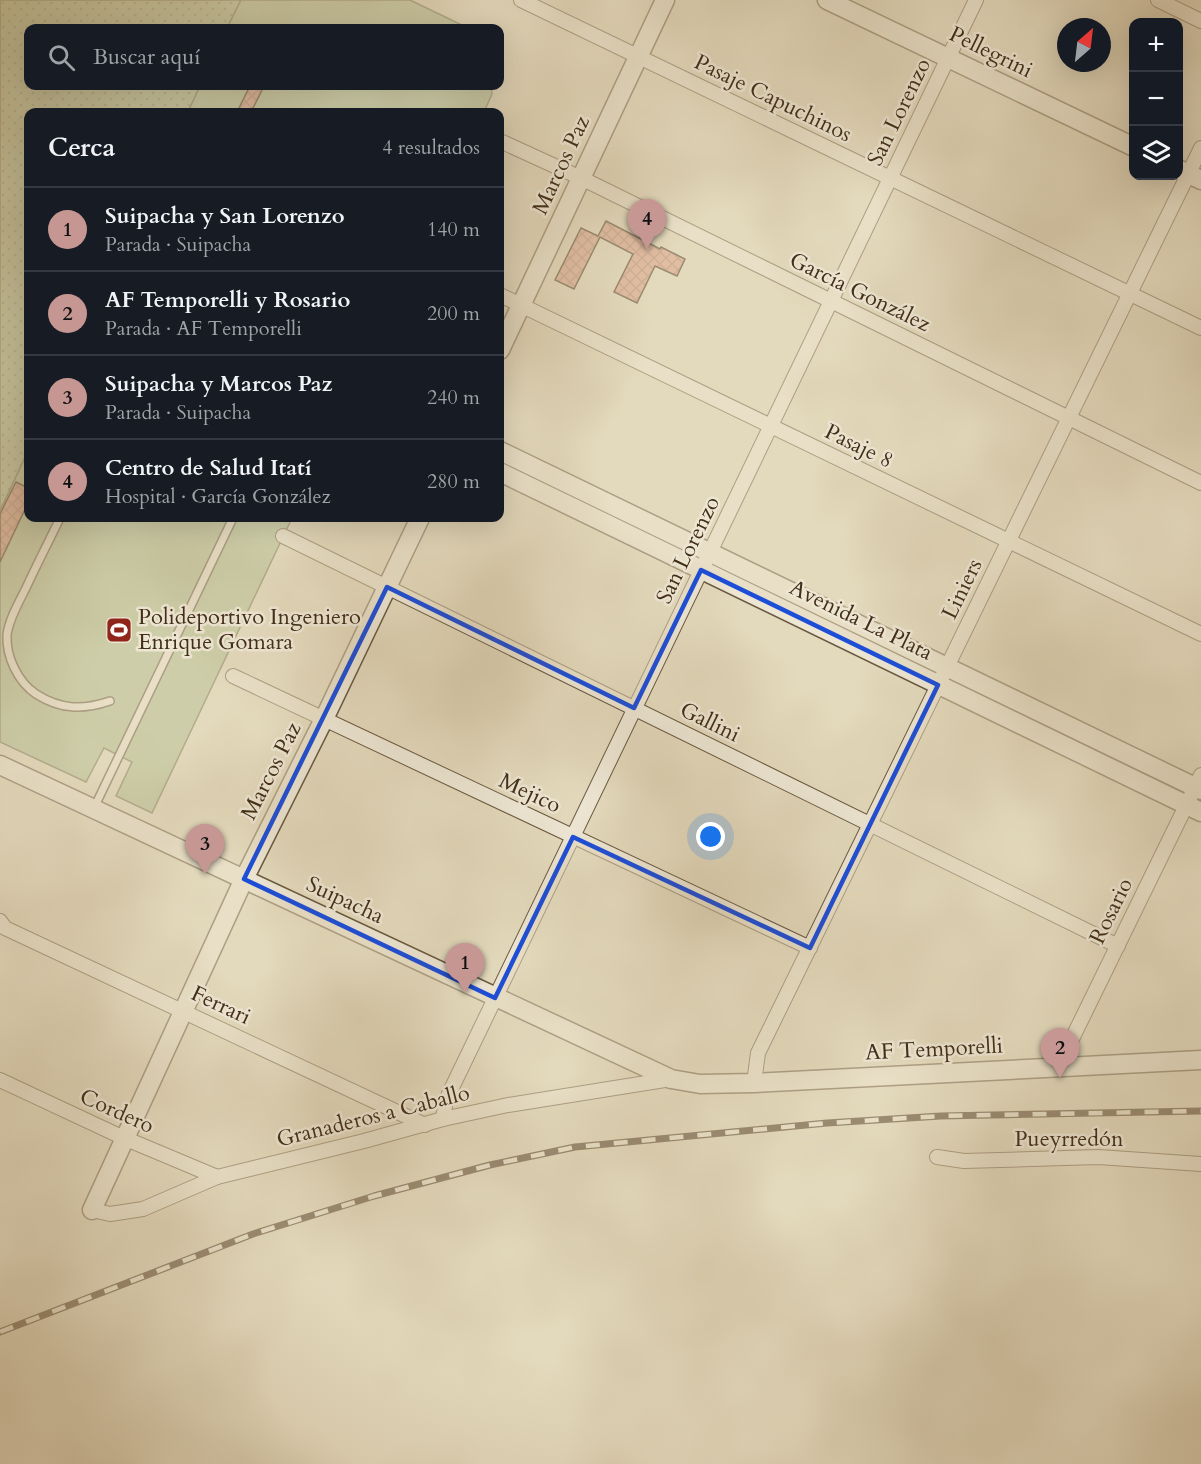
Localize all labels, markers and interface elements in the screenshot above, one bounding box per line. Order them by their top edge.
north arrow [1057,18,1111,72]
map controls [1129,18,1183,180]
button: + [1129,18,1183,72]
street label: Pellegrini [944,19,1038,85]
search box [24,24,504,90]
icon: search [45,41,78,74]
text: Buscar aquí [93,42,200,72]
street label: Pasaje Capuchinos [689,47,857,149]
street label: San Lorenzo [860,53,938,171]
button: − [1129,72,1183,126]
street label: Marcos Paz [525,111,597,219]
button: layers [1129,126,1183,180]
text: Cerca [48,130,115,165]
text: 4 resultados [382,134,480,161]
pin: 4 [628,200,666,249]
text: Suipacha y San Lorenzo [105,201,345,231]
text: 1 [62,216,73,243]
text: 140 m [427,216,480,243]
text: Parada · Suipacha [105,231,251,258]
street label: García González [785,245,936,339]
text: AF Temporelli y Rosario [105,285,350,315]
text: 2 [62,300,73,327]
text: 200 m [427,300,480,327]
text: Parada · AF Temporelli [105,315,302,342]
text: Suipacha y Marcos Paz [105,369,332,399]
text: 3 [62,384,73,411]
text: 240 m [427,384,480,411]
text: Parada · Suipacha [105,399,251,426]
street label: Pasaje 8 [820,417,898,475]
text: Centro de Salud Itatí [105,453,312,483]
text: 4 [62,468,73,495]
text: 280 m [427,468,480,495]
text: Hospital · García González [105,483,331,510]
street label: San Lorenzo [649,491,727,609]
street label: Liniers [935,554,989,624]
street label: Avenida La Plata [784,572,938,668]
place label: Polideportivo Ingeniero Enrique Gomara [138,602,361,657]
sports icon: Polideportivo Ingeniero Enrique Gomara [104,615,134,645]
street label: Gallini [675,695,745,749]
street label: Marcos Paz [234,717,308,825]
street label: Mejico [494,766,566,820]
your location [696,822,725,851]
pin: 3 [186,824,224,874]
street label: Suipacha [301,869,389,931]
street label: Rosario [1082,873,1140,949]
pin: 1 [446,944,484,993]
street label: Ferrari [186,978,256,1032]
pin: 2 [1040,1028,1080,1078]
street label: AF Temporelli [864,1030,1004,1068]
street label: Granaderos a Caballo [273,1077,473,1155]
street label: Cordero [75,1081,159,1141]
street label: Pueyrredón [1015,1124,1124,1154]

